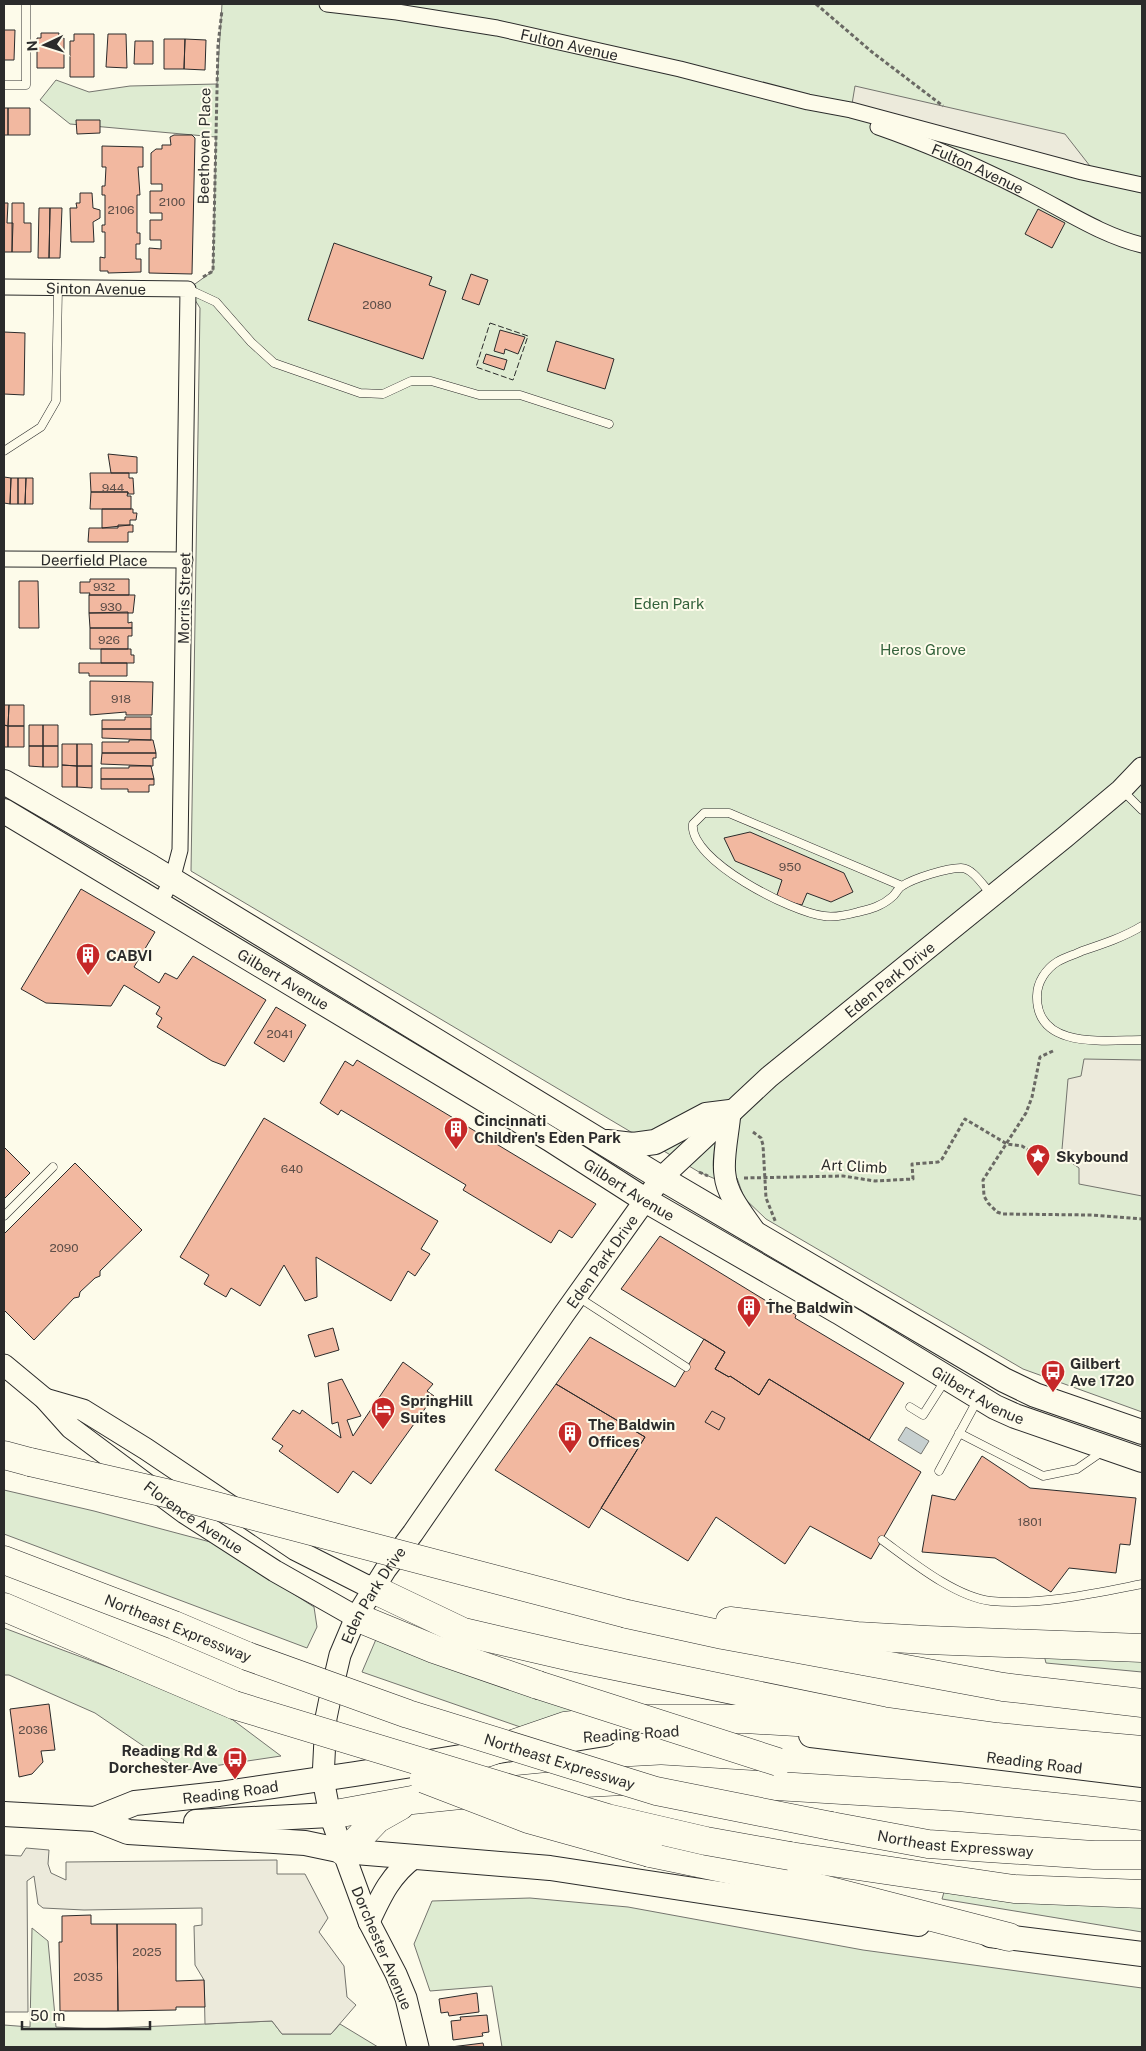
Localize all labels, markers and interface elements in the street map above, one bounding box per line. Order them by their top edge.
north arrow [20,20,70,70]
street label: Fulton Avenue [519,25,620,63]
text: N [24,40,40,52]
street label: Beethoven Place [194,88,214,204]
street label: Fulton Avenue [929,140,1027,197]
house number: 2100 [159,195,185,209]
house number: 2106 [108,203,134,217]
street label: Sinton Avenue [46,279,146,297]
house number: 2080 [362,298,392,312]
house number: 944 [102,481,125,495]
street label: Deerfield Place [40,551,148,568]
street label: Morris Street [175,552,193,644]
house number: 932 [93,580,115,594]
park label: Eden Park [634,595,704,612]
house number: 930 [100,600,122,614]
house number: 926 [98,633,120,647]
park label: Heros Grove [880,641,966,658]
house number: 918 [111,692,131,706]
house number: 950 [779,860,801,874]
street label: Eden Park Drive [841,938,938,1021]
building icon: CABVI [75,942,101,976]
street label: Gilbert Avenue [235,945,332,1013]
place label: CABVI [106,947,152,964]
house number: 2041 [267,1027,293,1041]
place label: Cincinnati Children's Eden Park [474,1112,621,1146]
building icon: Cincinnati Children's Eden Park [443,1116,469,1150]
place icon: Skybound [1025,1143,1051,1177]
place label: Skybound [1056,1148,1128,1165]
street label: Gilbert Avenue [581,1155,678,1224]
street label: Art Climb [820,1156,888,1176]
house number: 640 [281,1162,303,1176]
street label: Eden Park Drive [563,1211,641,1311]
house number: 2090 [49,1241,79,1255]
building icon: The Baldwin [736,1294,762,1328]
place label: The Baldwin [766,1299,853,1316]
place label: Gilbert Ave 1720 [1070,1355,1135,1389]
bus stop icon: Gilbert Ave 1720 [1040,1359,1066,1393]
street label: Gilbert Avenue [929,1362,1027,1427]
place label: SpringHill Suites [400,1392,473,1426]
hotel icon: SpringHill Suites [370,1396,396,1430]
place label: The Baldwin Offices [588,1416,675,1450]
building icon: The Baldwin Offices [557,1420,583,1454]
street label: Florence Avenue [141,1477,247,1557]
house number: 1801 [1018,1515,1042,1529]
street label: Eden Park Drive [337,1543,409,1646]
street label: Northeast Expressway [102,1591,254,1665]
street label: Reading Road [582,1722,680,1746]
house number: 2036 [18,1723,48,1737]
street label: Northeast Expressway [482,1730,637,1792]
place label: Reading Rd & Dorchester Ave [109,1742,218,1776]
bus stop icon: Reading Rd & Dorchester Ave [222,1746,248,1780]
street label: Reading Road [985,1748,1083,1776]
street label: Reading Road [181,1777,279,1806]
street label: Northeast Expressway [876,1826,1034,1859]
street label: Dorchester Avenue [348,1884,416,2012]
house number: 2025 [132,1945,162,1959]
house number: 2035 [73,1970,103,1984]
scale bar [22,1998,150,2030]
text: 50 m [30,2007,65,2024]

